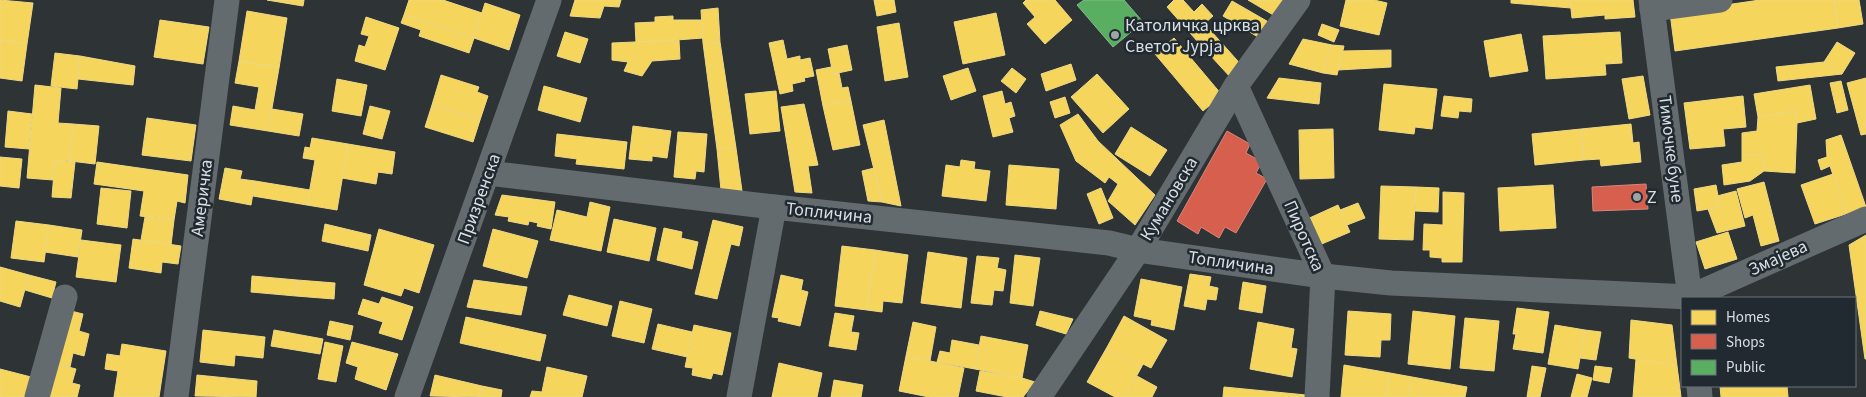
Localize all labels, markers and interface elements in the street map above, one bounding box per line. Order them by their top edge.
place label: Католичка црква Светог Јурја [1125,13,1260,59]
marker: Католичка црква Светог Јурја [1109,29,1121,41]
street label: Тимочке буне [1652,94,1690,204]
street label: Призренска [451,150,507,248]
street label: Кумановска [1134,152,1204,246]
street label: Америчка [185,158,219,238]
place label: Z [1647,185,1657,210]
marker: Z [1631,191,1643,203]
street label: Топличина [785,196,873,230]
street label: Пиротска [1277,197,1331,275]
street label: Змајева [1745,234,1811,282]
street label: Топличина [1186,245,1276,281]
legend [1681,297,1856,387]
text: Homes [1726,307,1770,328]
text: Shops [1726,332,1765,353]
text: Public [1726,357,1765,378]

